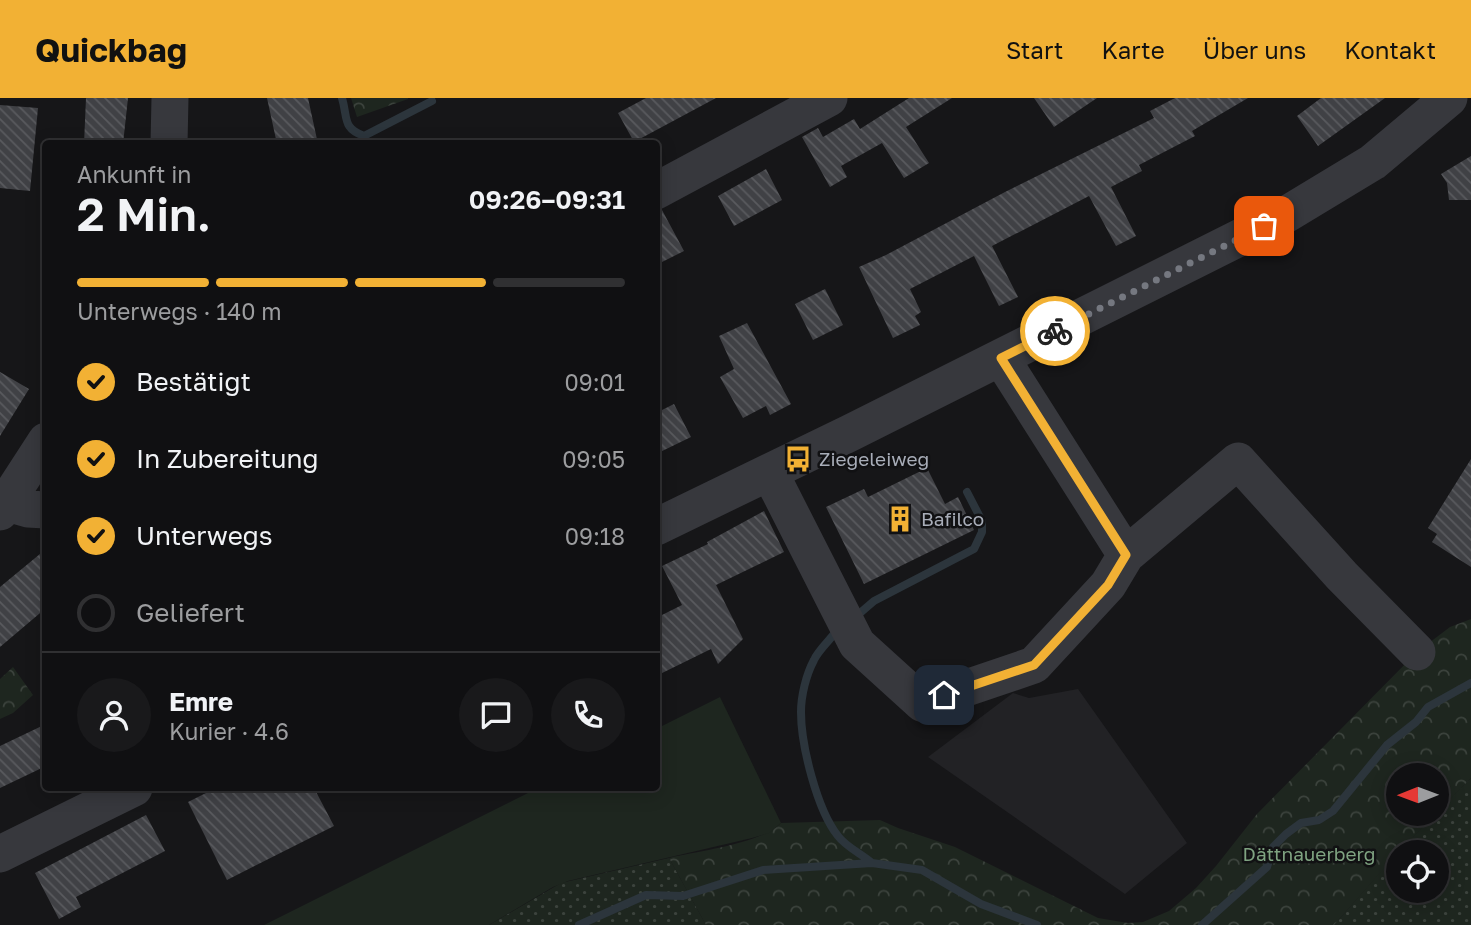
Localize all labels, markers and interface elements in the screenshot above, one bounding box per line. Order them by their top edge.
text: Quickbag [35,30,187,69]
text: Start [1006,35,1063,64]
text: Karte [1101,35,1165,64]
text: Über uns [1203,35,1306,64]
text: Kontakt [1344,35,1436,64]
text: Ankunft in [77,160,192,188]
text: 09:26–09:31 [469,184,625,215]
text: 2 Min. [77,186,211,241]
pin [1234,196,1294,256]
icon: bag [1245,207,1283,245]
courier [1020,296,1090,366]
text: Unterwegs · 140 m [77,297,282,325]
icon: bike [1036,312,1074,350]
icon: check [77,363,115,401]
text: Bestätigt [136,366,251,397]
text: 09:01 [565,368,625,396]
icon: check [77,440,115,478]
text: In Zubereitung [136,443,319,474]
bus stop icon: Ziegeleiweg [783,444,813,474]
text: 09:05 [562,445,625,473]
place label: Ziegeleiweg [819,447,929,470]
building icon: Bafilco [885,504,915,534]
place label: Bafilco [921,507,984,530]
icon: check [77,517,115,555]
text: Unterwegs [136,520,273,551]
text: 09:18 [565,522,625,550]
text: Geliefert [136,597,245,628]
pin [914,665,974,725]
icon: home [925,676,963,714]
button: person [77,678,151,752]
button: chat [459,678,533,752]
button: phone [551,678,625,752]
text: Emre [169,686,233,717]
text: Kurier · 4.6 [169,717,289,745]
north arrow [1386,763,1449,826]
map controls [1386,763,1449,903]
button: locate [1386,840,1449,903]
park label: Dättnauerberg [1243,842,1375,865]

